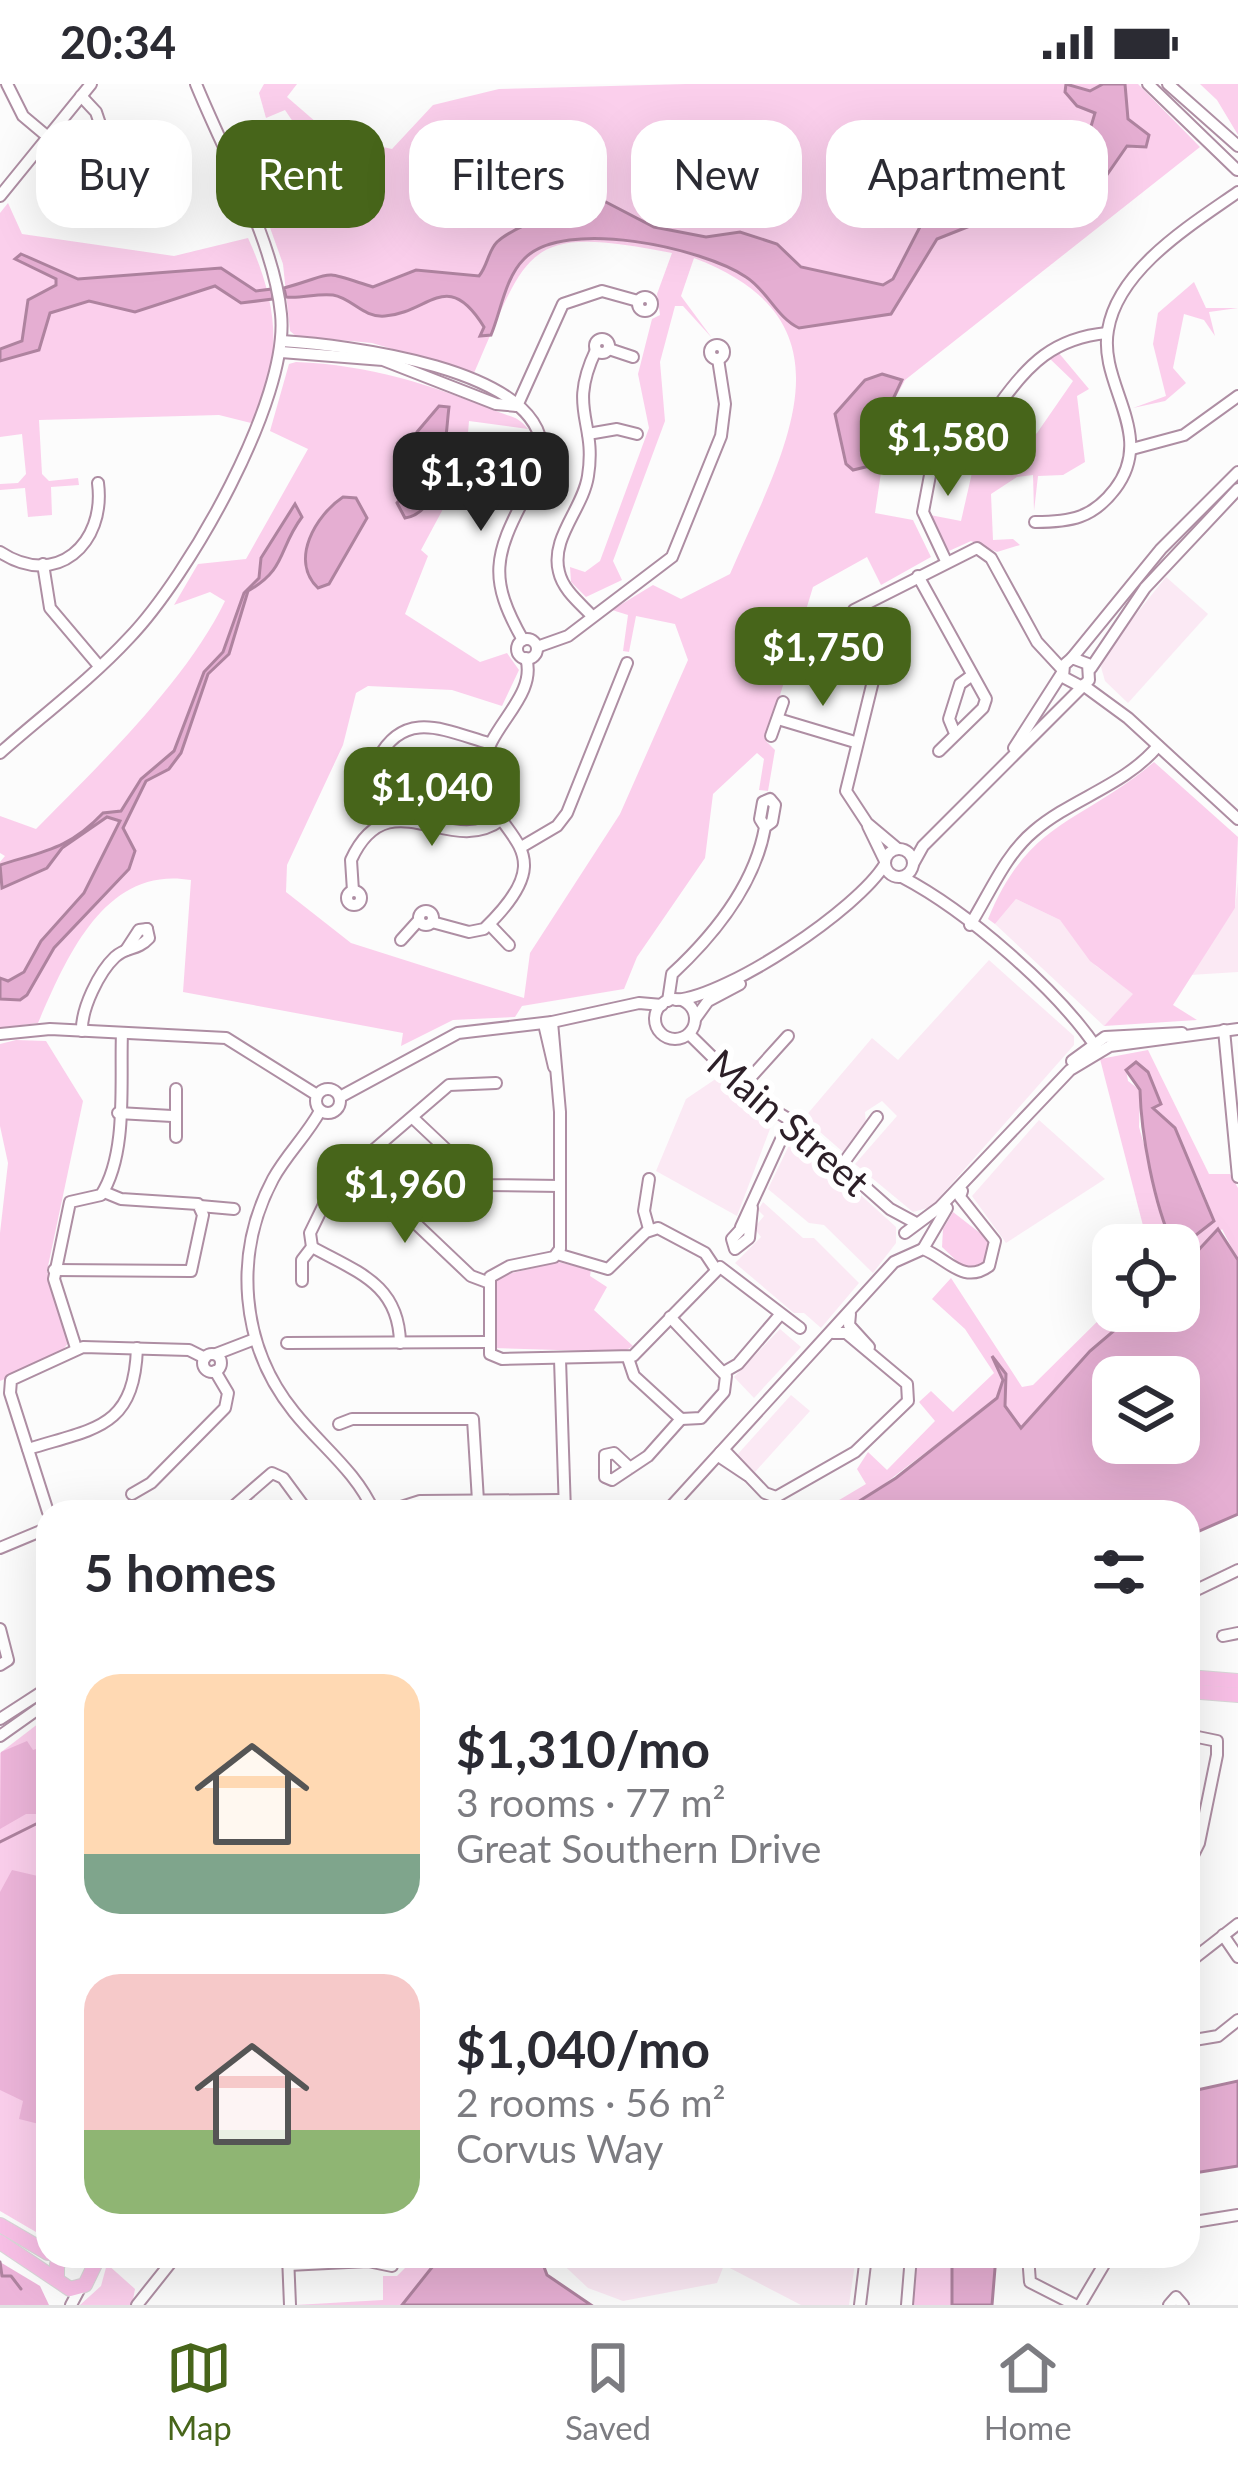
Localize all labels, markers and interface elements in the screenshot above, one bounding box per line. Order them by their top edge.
text: 20:34 [60,15,176,69]
chip: Buy [36,120,192,228]
chip: Rent [216,120,385,228]
chip: Filters [409,120,607,228]
chip: New [631,120,802,228]
chip: Apartment [826,120,1108,228]
pin: $1,580 [850,397,1046,499]
text: $1,580 [887,413,1009,459]
pin: $1,310 [383,432,579,534]
text: $1,310 [420,448,542,494]
pin: $1,750 [725,607,921,709]
text: $1,750 [762,623,884,669]
pin: $1,040 [334,747,530,849]
text: $1,040 [371,763,493,809]
street label: Main Street [699,1039,879,1205]
pin: $1,960 [307,1144,503,1246]
text: $1,960 [344,1160,466,1206]
map controls [1092,1224,1200,1464]
button: locate [1092,1224,1200,1332]
button: layers [1092,1356,1200,1464]
icon: filters [1086,1539,1152,1605]
text: 5 homes [84,1542,276,1603]
text: $1,310/mo [456,1718,710,1779]
icon: home [180,1722,324,1866]
text: 3 rooms · 77 m² [456,1779,726,1825]
text: Great Southern Drive [456,1825,821,1871]
text: $1,040/mo [456,2018,710,2079]
icon: home [180,2022,324,2166]
text: 2 rooms · 56 m² [456,2079,726,2125]
text: Corvus Way [456,2125,663,2171]
tab: Map [166,2335,232,2447]
tab: Saved [565,2335,651,2447]
tab: Home [984,2335,1072,2447]

